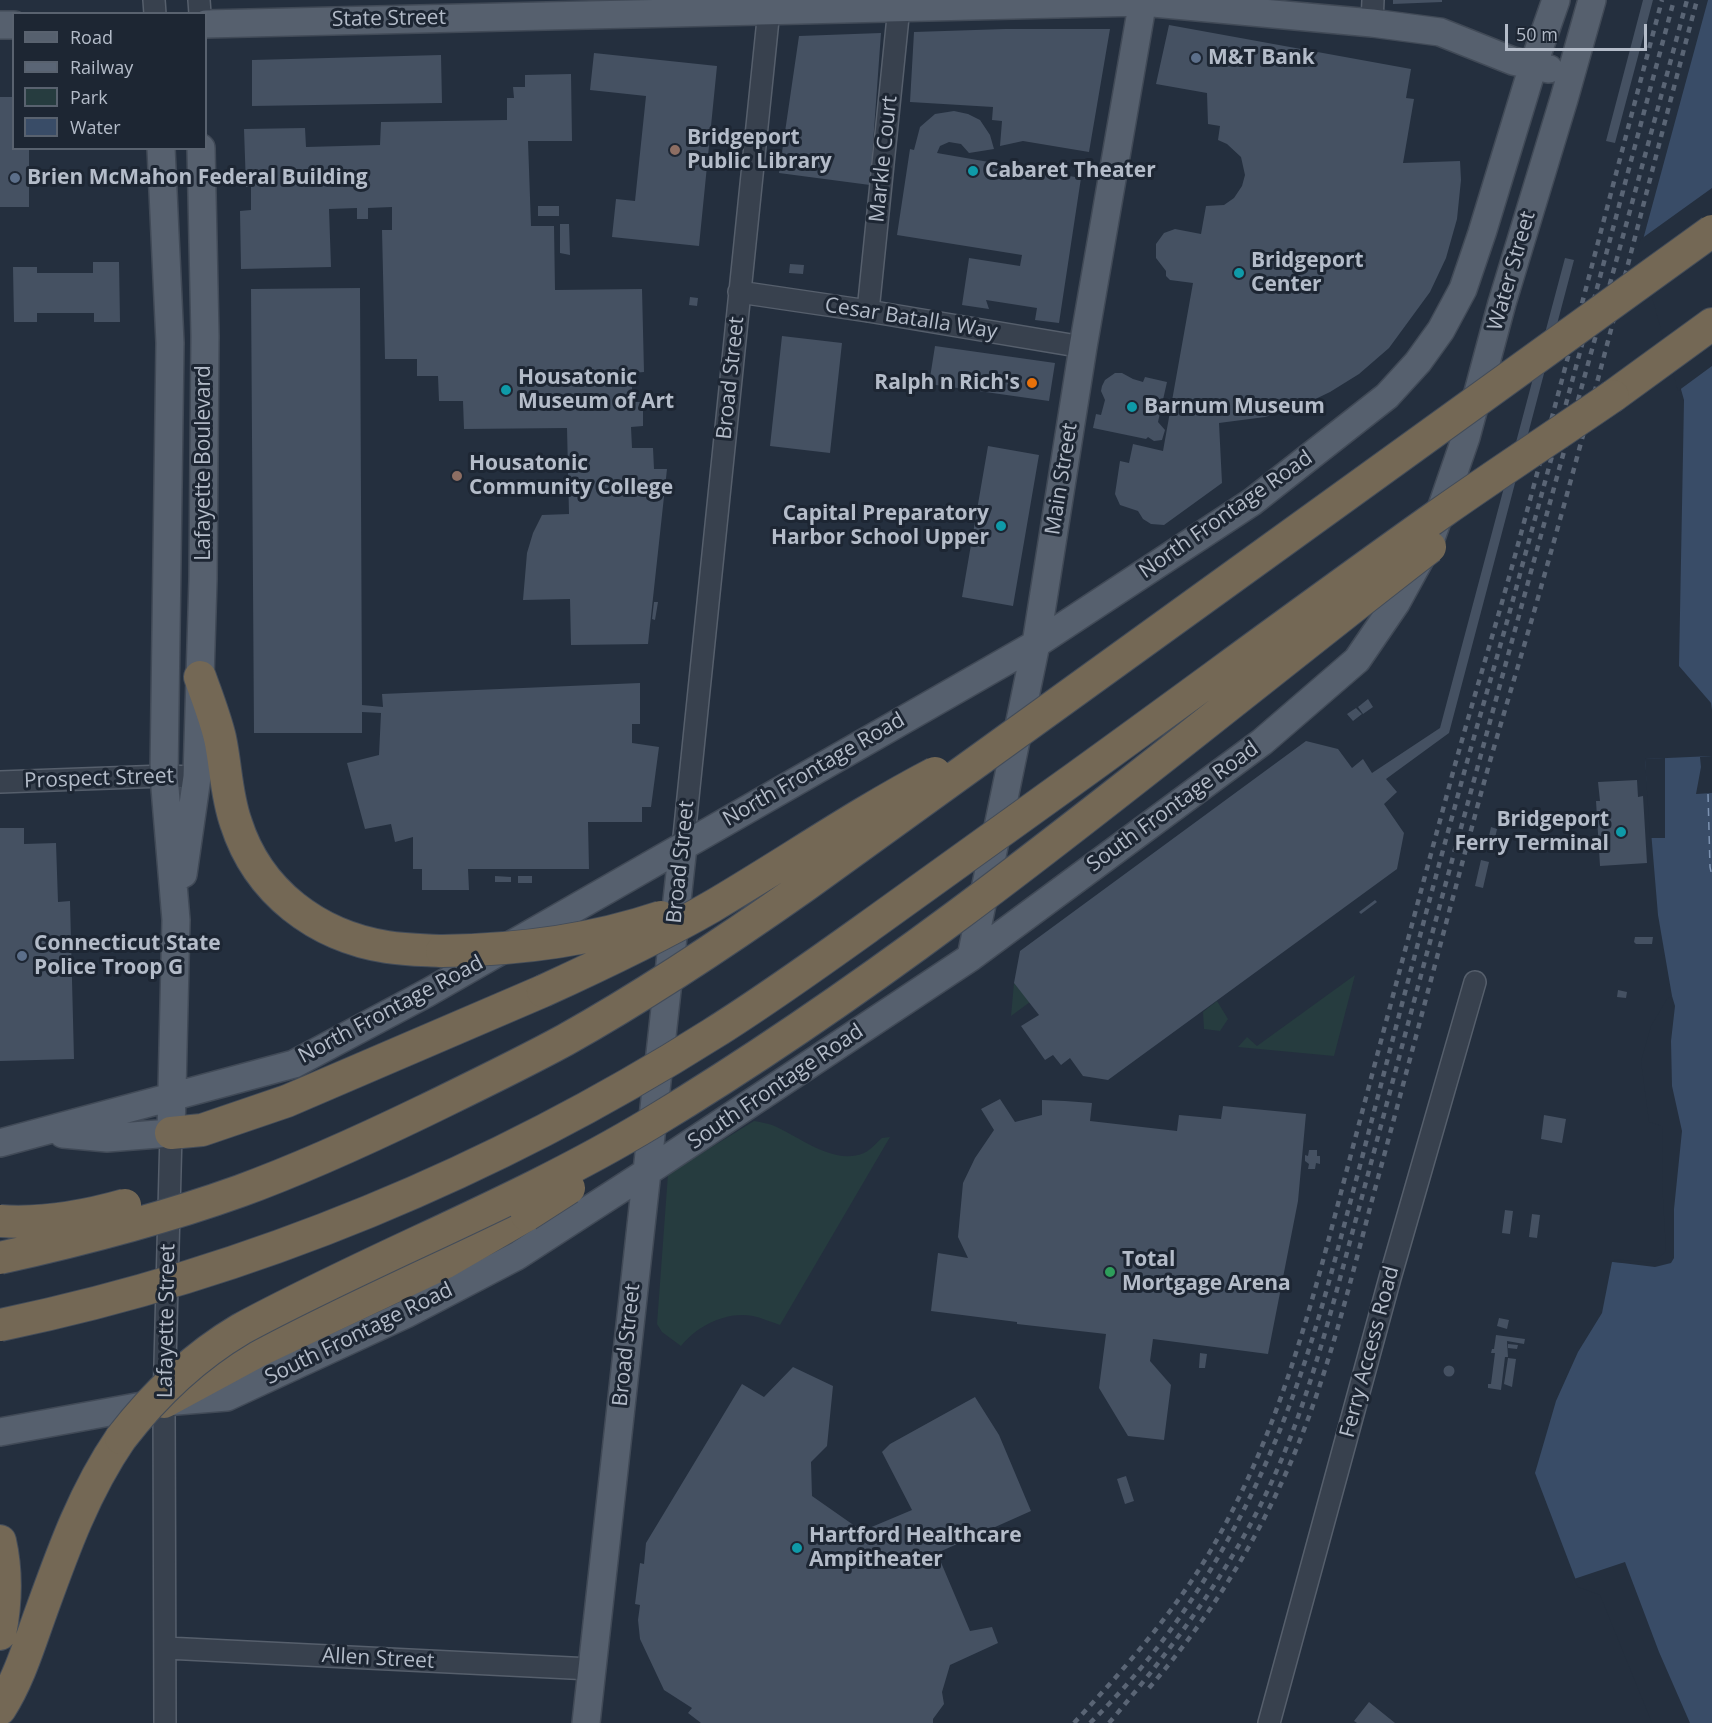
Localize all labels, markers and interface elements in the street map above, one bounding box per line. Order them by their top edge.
street label: State Street [332,5,446,33]
legend [12,12,207,150]
scale bar [1508,12,1650,50]
text: 50 m [1516,22,1558,46]
text: Road [70,25,113,49]
place label: M&T Bank [1208,45,1315,71]
marker: M&T Bank [1189,51,1203,65]
text: Railway [70,55,133,79]
text: Park [70,85,108,109]
street label: Markle Court [865,94,903,224]
text: Water [70,115,121,139]
place label: Bridgeport Public Library [687,125,832,175]
marker: Bridgeport Public Library [668,143,682,157]
place label: Cabaret Theater [985,158,1156,184]
marker: Cabaret Theater [966,164,980,178]
place label: Brien McMahon Federal Building [27,165,368,191]
marker: Brien McMahon Federal Building [8,171,22,185]
street label: Water Street [1483,208,1541,334]
place label: Bridgeport Center [1251,248,1364,298]
marker: Bridgeport Center [1232,266,1246,280]
street label: Cesar Batalla Way [823,293,999,345]
street label: Broad Street [712,315,750,441]
street label: Lafayette Boulevard [191,365,217,561]
place label: Housatonic Museum of Art [518,365,674,415]
place label: Ralph n Rich's [874,370,1020,396]
marker: Ralph n Rich's [1025,376,1039,390]
marker: Housatonic Museum of Art [499,383,513,397]
place label: Barnum Museum [1144,394,1325,420]
marker: Barnum Museum [1125,400,1139,414]
street label: Main Street [1041,421,1083,537]
street label: North Frontage Road [1135,446,1317,584]
place label: Housatonic Community College [469,451,673,501]
marker: Housatonic Community College [450,469,464,483]
place label: Capital Preparatory Harbor School Upper [771,501,989,551]
marker: Capital Preparatory Harbor School Upper [994,519,1008,533]
street label: North Frontage Road [719,708,909,832]
street label: South Frontage Road [1082,736,1264,878]
street label: Prospect Street [24,764,174,794]
street label: Broad Street [662,799,700,925]
place label: Bridgeport Ferry Terminal [1455,807,1609,857]
marker: Bridgeport Ferry Terminal [1614,825,1628,839]
place label: Connecticut State Police Troop G [34,931,221,981]
marker: Connecticut State Police Troop G [15,949,29,963]
street label: North Frontage Road [294,951,488,1069]
street label: South Frontage Road [684,1019,868,1155]
street label: Lafayette Street [153,1244,181,1398]
place label: Total Mortgage Arena [1122,1247,1291,1297]
street label: Ferry Access Road [1335,1263,1405,1441]
marker: Total Mortgage Arena [1103,1265,1117,1279]
street label: South Frontage Road [261,1278,457,1390]
street label: Broad Street [608,1282,646,1408]
place label: Hartford Healthcare Ampitheater [809,1523,1022,1573]
marker: Hartford Healthcare Ampitheater [790,1541,804,1555]
street label: Allen Street [321,1643,435,1675]

